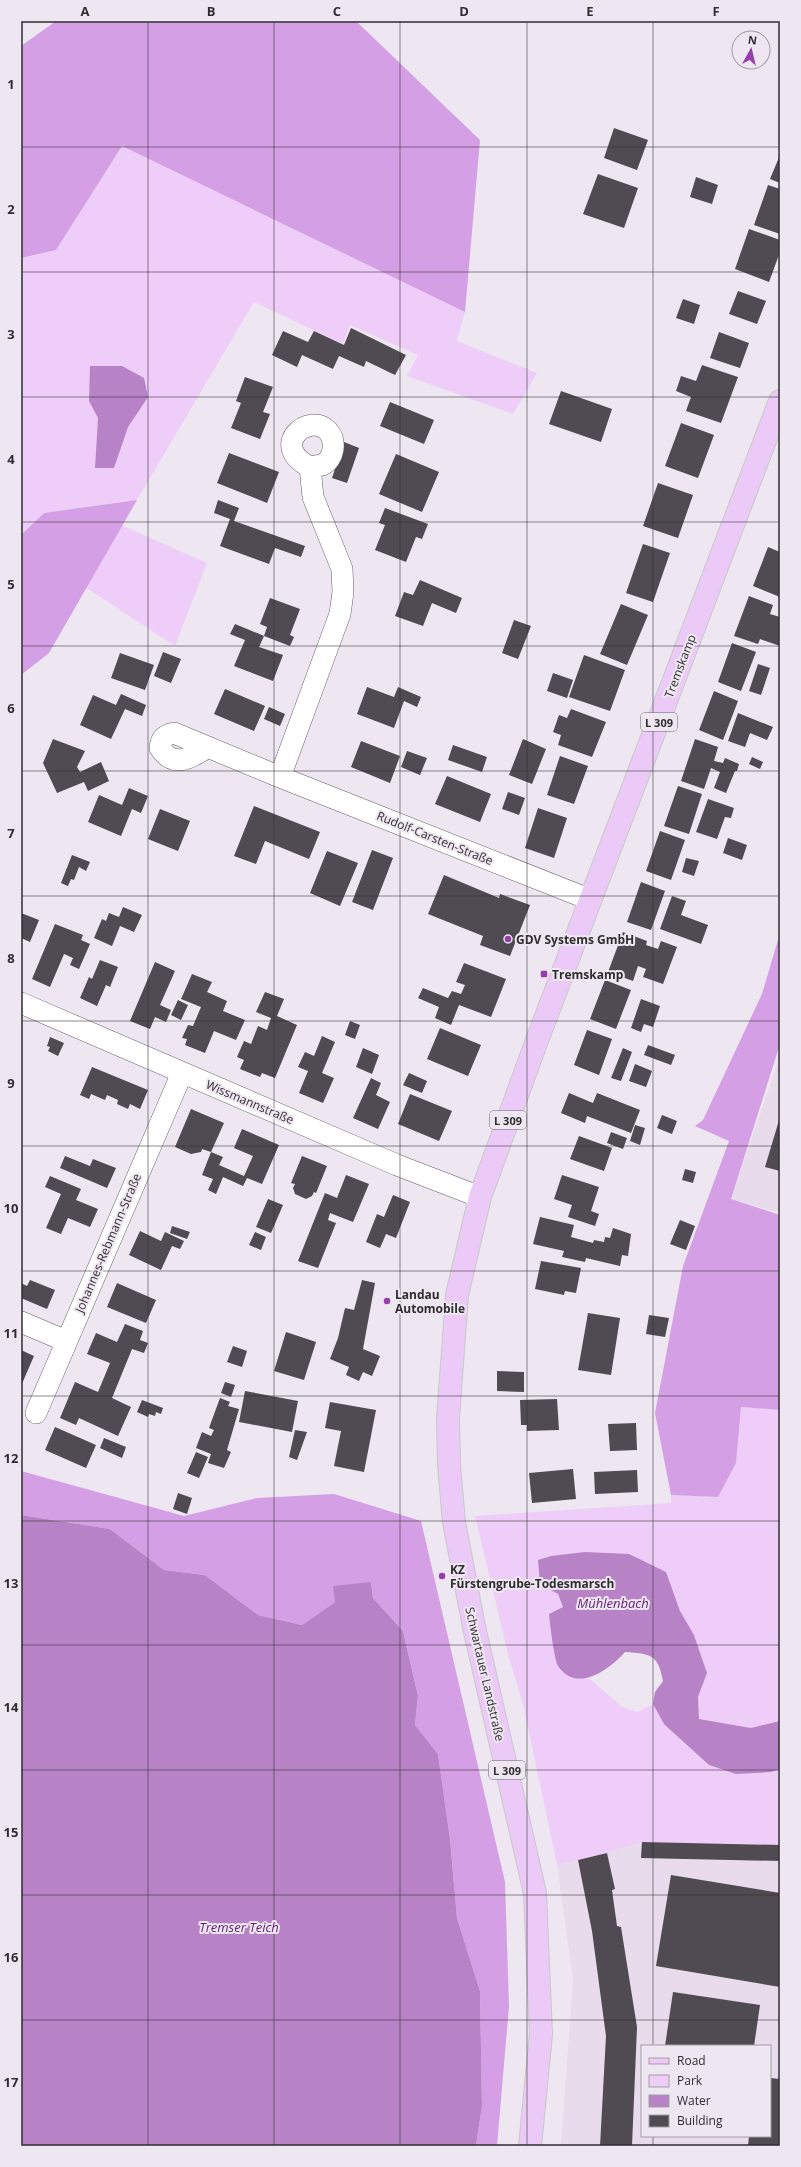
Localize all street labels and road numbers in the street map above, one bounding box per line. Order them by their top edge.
street label: Tremskamp [660,632,700,700]
road number: L 309 [641,713,677,731]
street label: Rudolf-Carsten-Straße [374,807,496,869]
street label: Wissmannstraße [203,1076,297,1128]
road number: L 309 [490,1111,526,1129]
street label: Johannes-Rebmann-Straße [70,1170,145,1316]
street label: Schwartauer Landstraße [461,1605,509,1743]
road number: L 309 [489,1761,525,1779]

